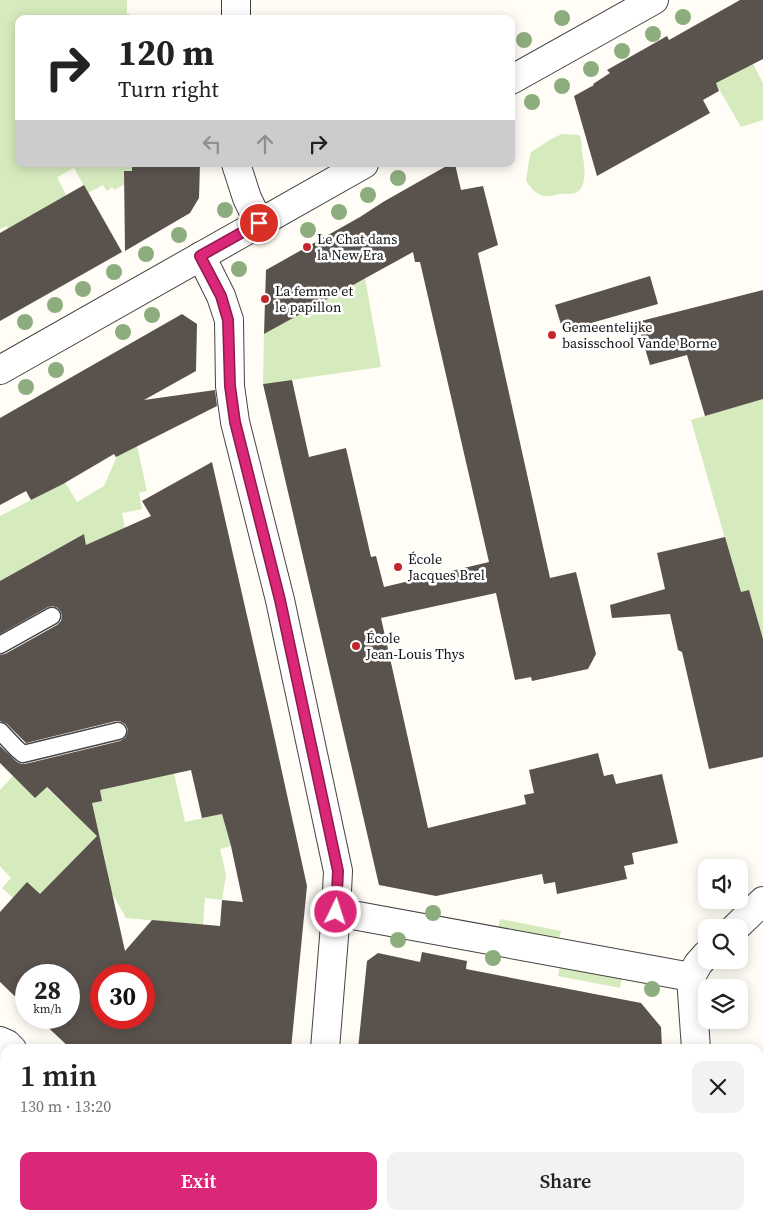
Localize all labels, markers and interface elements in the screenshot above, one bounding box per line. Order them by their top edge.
text: 120 m [118,29,214,77]
icon: right [35,35,100,100]
text: Turn right [118,74,219,104]
icon: left [198,130,226,158]
icon: ahead [251,130,279,158]
icon: right [304,130,332,158]
pin [238,202,280,244]
icon: arrive [245,209,273,237]
place label: Le Chat dans la New Era [317,229,397,265]
marker: Le Chat dans la New Era [301,241,313,253]
place label: La femme et le papillon [275,281,353,317]
marker: La femme et le papillon [259,293,271,305]
place label: Gemeentelijke basisschool Vande Borne [562,317,717,353]
marker: Gemeentelijke basisschool Vande Borne [546,329,558,341]
place label: École Jacques Brel [407,549,485,585]
marker: École Jacques Brel [392,561,404,573]
place label: École Jean-Louis Thys [365,628,465,664]
marker: École Jean-Louis Thys [350,640,362,652]
map controls [698,859,748,1029]
button: sound [698,859,748,909]
position arrow [309,885,361,937]
button: search [698,919,748,969]
speed limit sign: 30 [90,964,155,1029]
text: 28 [34,973,61,1007]
button: layers [698,979,748,1029]
text: km/h [33,1001,62,1017]
text: 1 min [20,1055,97,1096]
button: close [692,1061,744,1113]
text: 130 m · 13:20 [20,1095,111,1117]
button: Exit [20,1152,377,1210]
button: Share [387,1152,744,1210]

